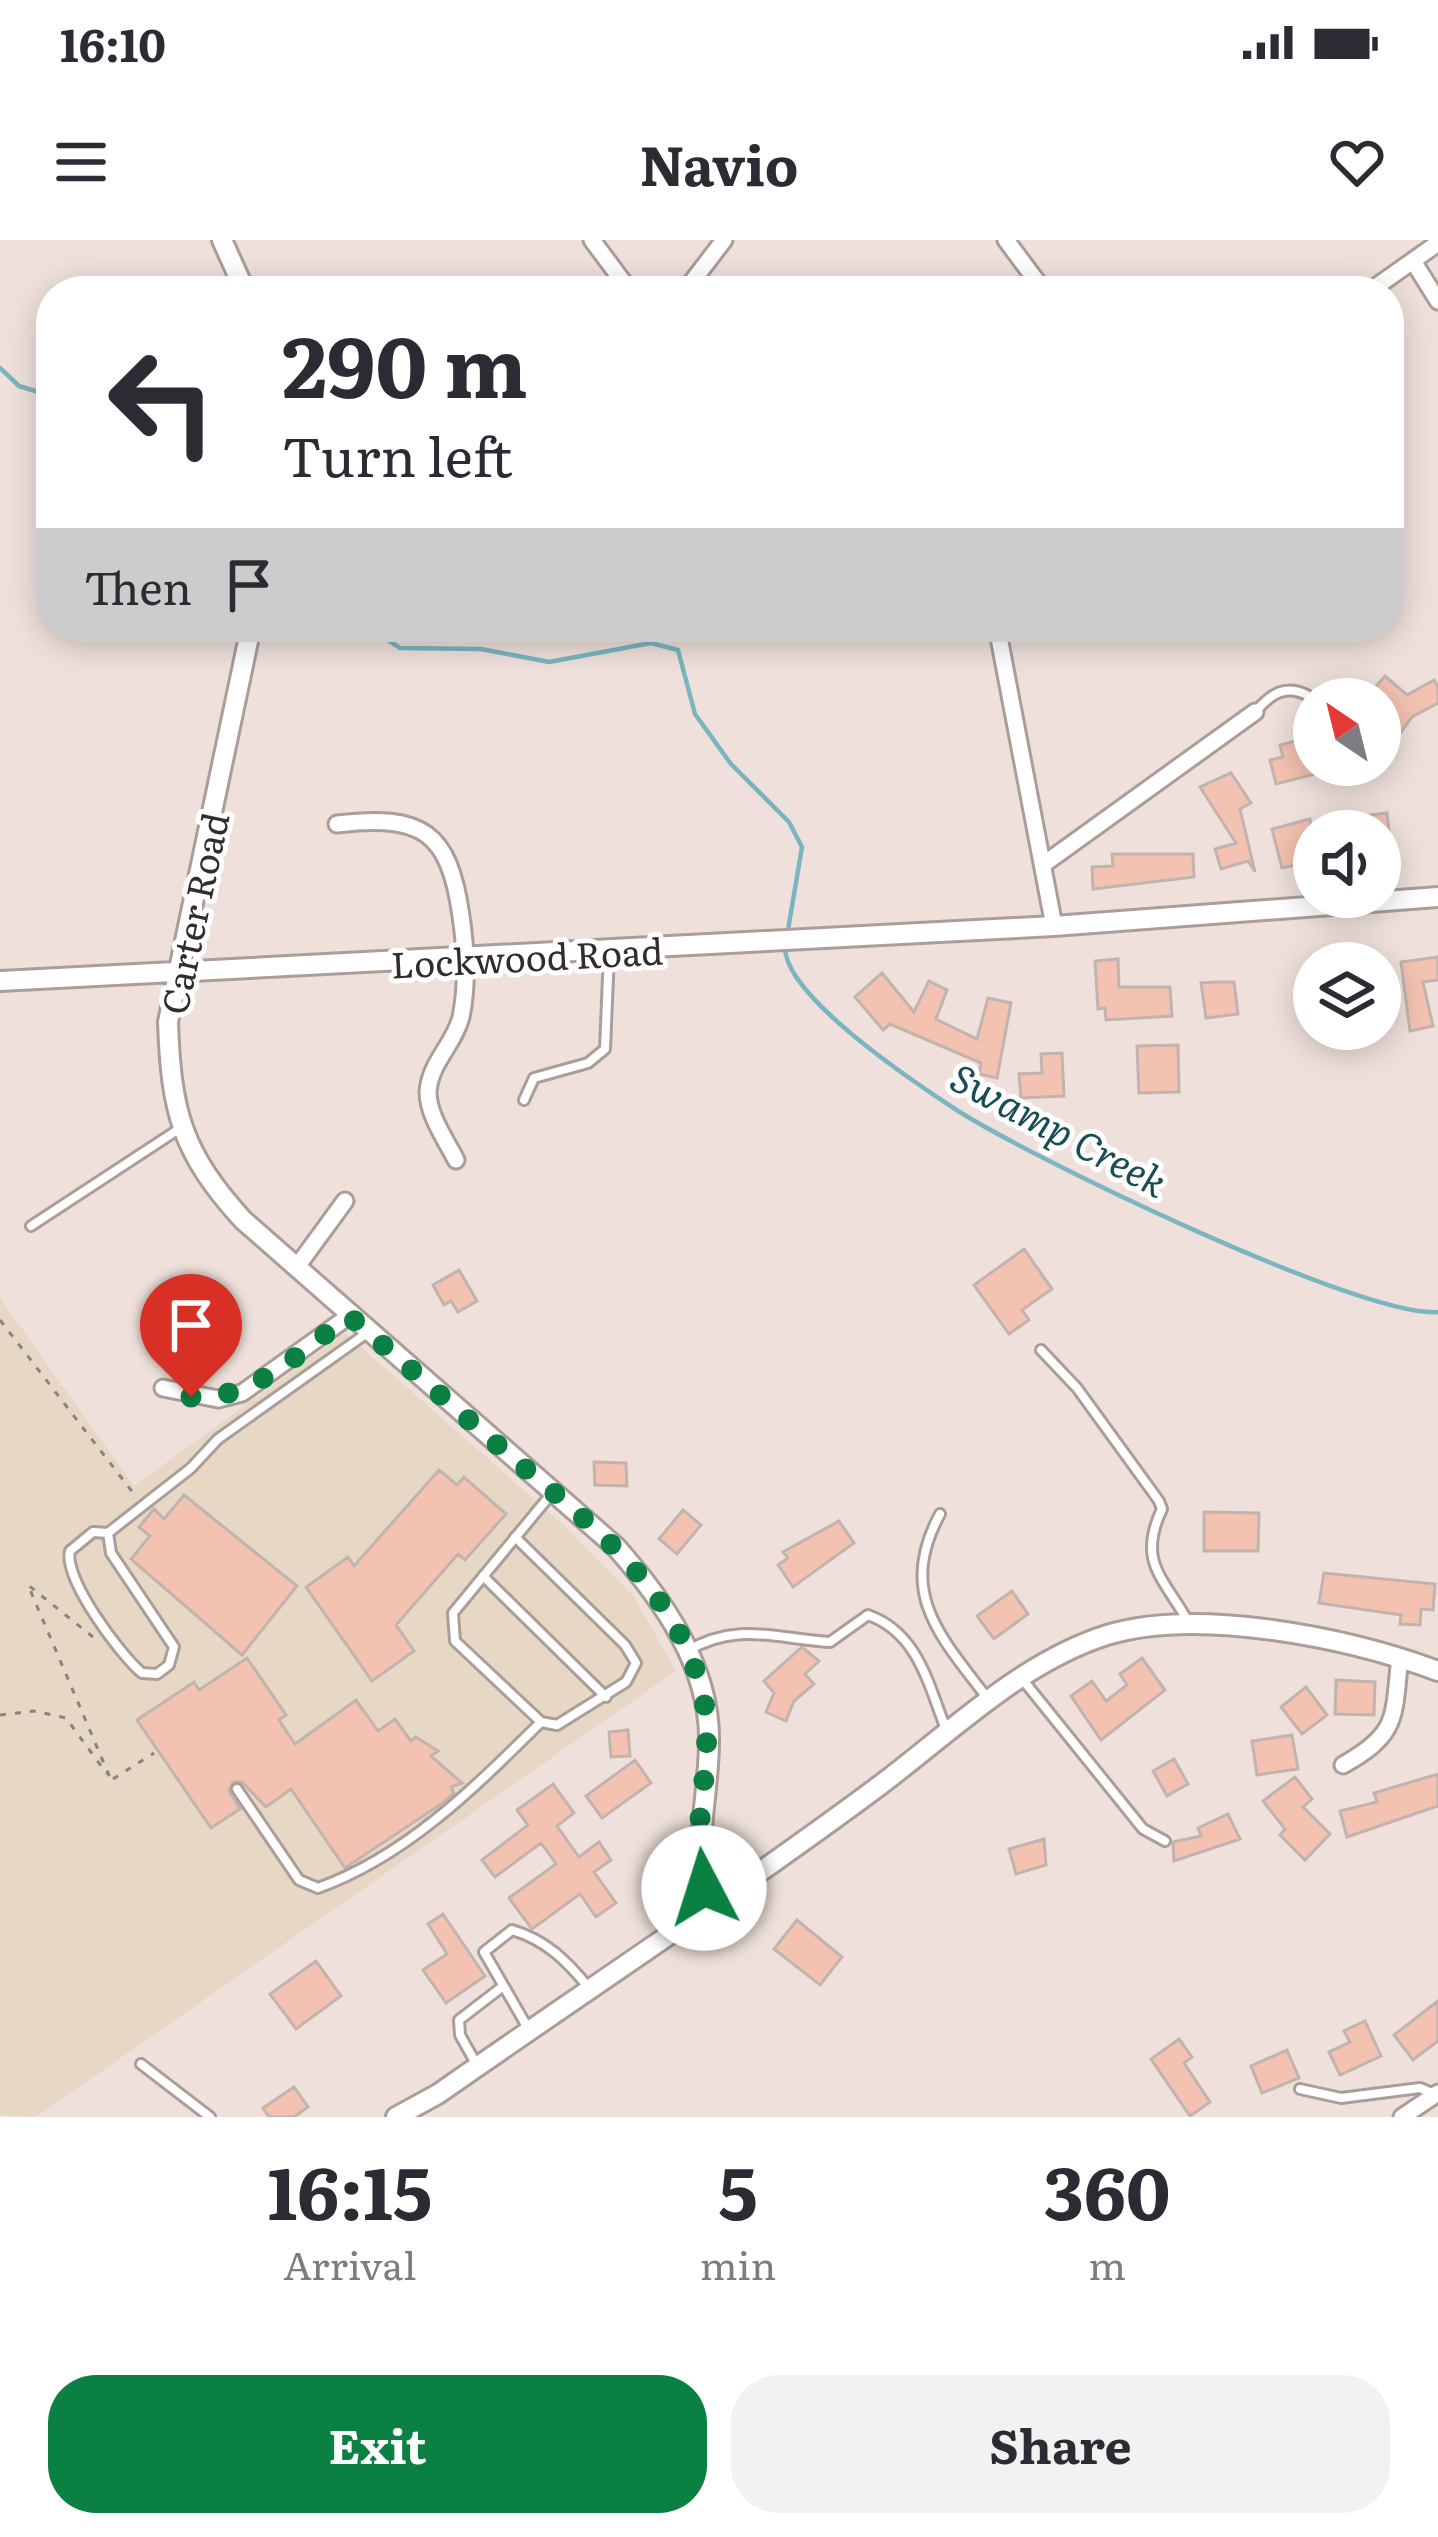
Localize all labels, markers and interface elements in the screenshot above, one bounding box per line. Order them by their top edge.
text: 16:10 [60,9,166,76]
text: Navio [640,122,798,203]
icon: menu [48,129,114,195]
icon: heart [1324,129,1390,195]
text: 290 m [282,299,528,424]
icon: left [84,324,240,480]
text: Turn left [282,413,513,494]
text: Then [84,552,192,619]
icon: arrive [216,552,282,618]
north arrow [1293,678,1401,786]
map controls [1293,678,1401,1050]
street label: Carter Road [146,807,240,1019]
button: sound [1293,810,1401,918]
street label: Lockwood Road [390,922,664,990]
button: layers [1293,942,1401,1050]
water label: Swamp Creek [941,1047,1179,1210]
pin [140,1274,242,1397]
icon: arrive [158,1292,224,1358]
position arrow [641,1825,767,1951]
text: 16:15 [268,2135,432,2242]
text: 5 [718,2135,758,2242]
text: 360 [1044,2135,1170,2242]
text: Arrival [283,2234,416,2292]
text: min [700,2234,776,2292]
text: m [1088,2234,1126,2292]
button: Exit [48,2375,707,2513]
button: Share [731,2375,1390,2513]

